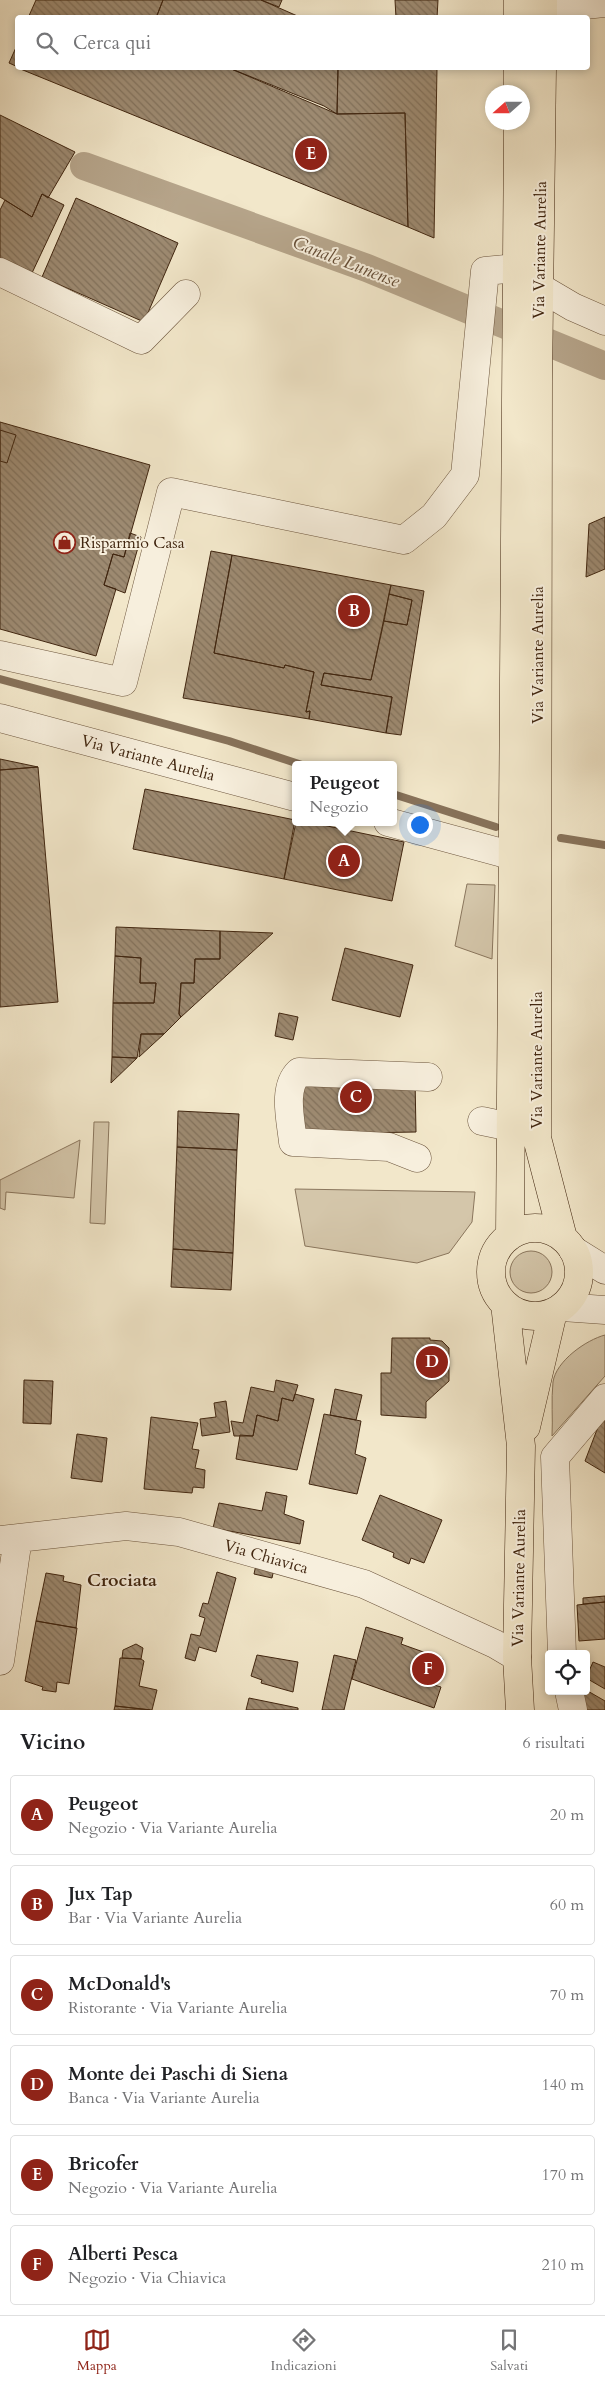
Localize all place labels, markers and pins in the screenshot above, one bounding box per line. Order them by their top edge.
pin: E [295,135,327,173]
shop icon: Risparmio Casa [52,531,76,555]
place label: Risparmio Casa [80,532,185,554]
pin: B [338,592,370,630]
pin: A [328,842,360,880]
pin: C [340,1078,372,1116]
pin: D [416,1343,448,1381]
pin: F [412,1650,444,1688]

